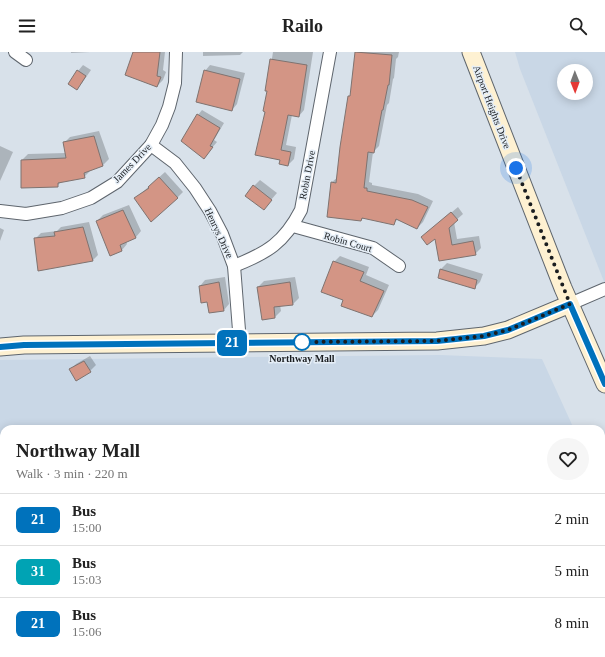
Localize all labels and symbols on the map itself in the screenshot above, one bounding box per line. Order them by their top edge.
street label: Airport Heights Drive [471,64,513,151]
north arrow [557,64,593,100]
street label: James Drive [111,141,154,185]
street label: Robin Drive [297,149,317,200]
your location [506,158,526,178]
street label: Henrys Drive [203,206,236,260]
street label: Robin Court [323,230,374,254]
line badge: 21 [214,330,250,356]
marker: Northway Mall [293,333,311,351]
place label: Northway Mall [269,353,335,364]

